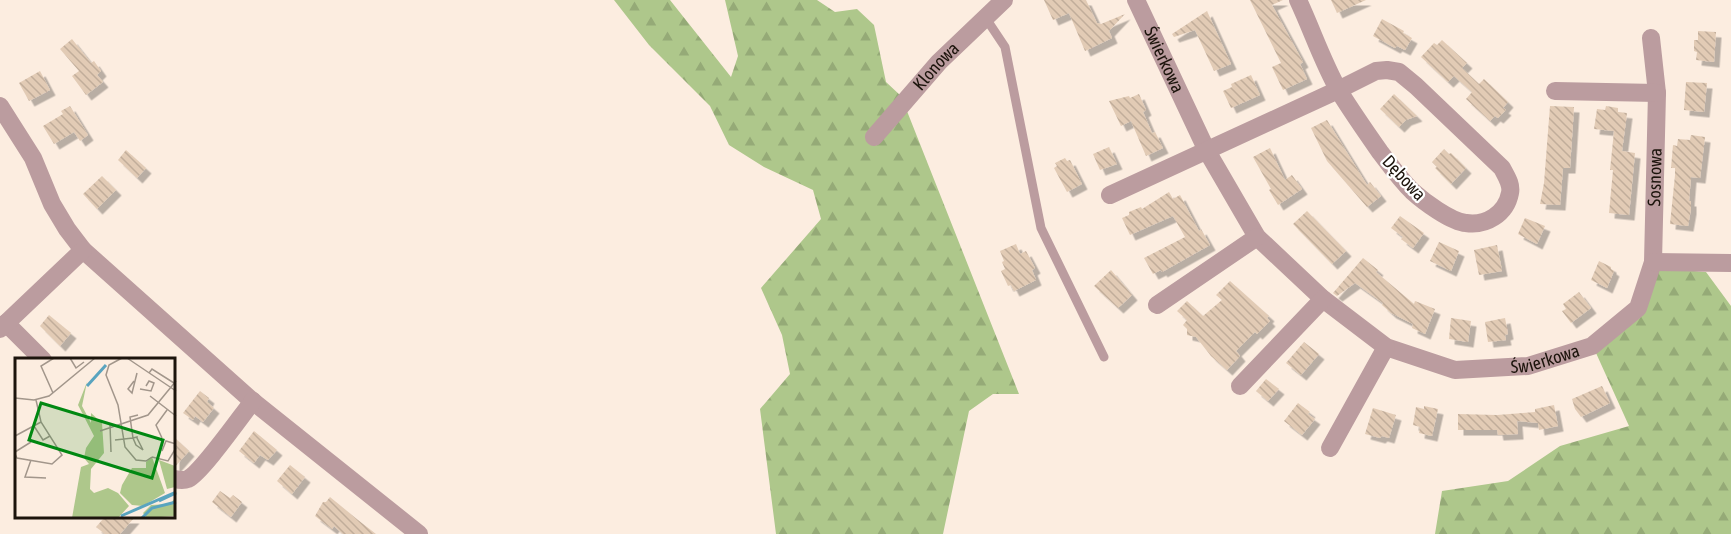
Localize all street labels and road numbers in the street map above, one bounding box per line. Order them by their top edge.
street label: Świerkowa [1140,23,1189,96]
street label: Klonowa [908,38,963,94]
street label: Sosnowa [1643,148,1666,206]
street label: Dębowa [1378,151,1430,205]
street label: Świerkowa [1510,340,1582,377]

